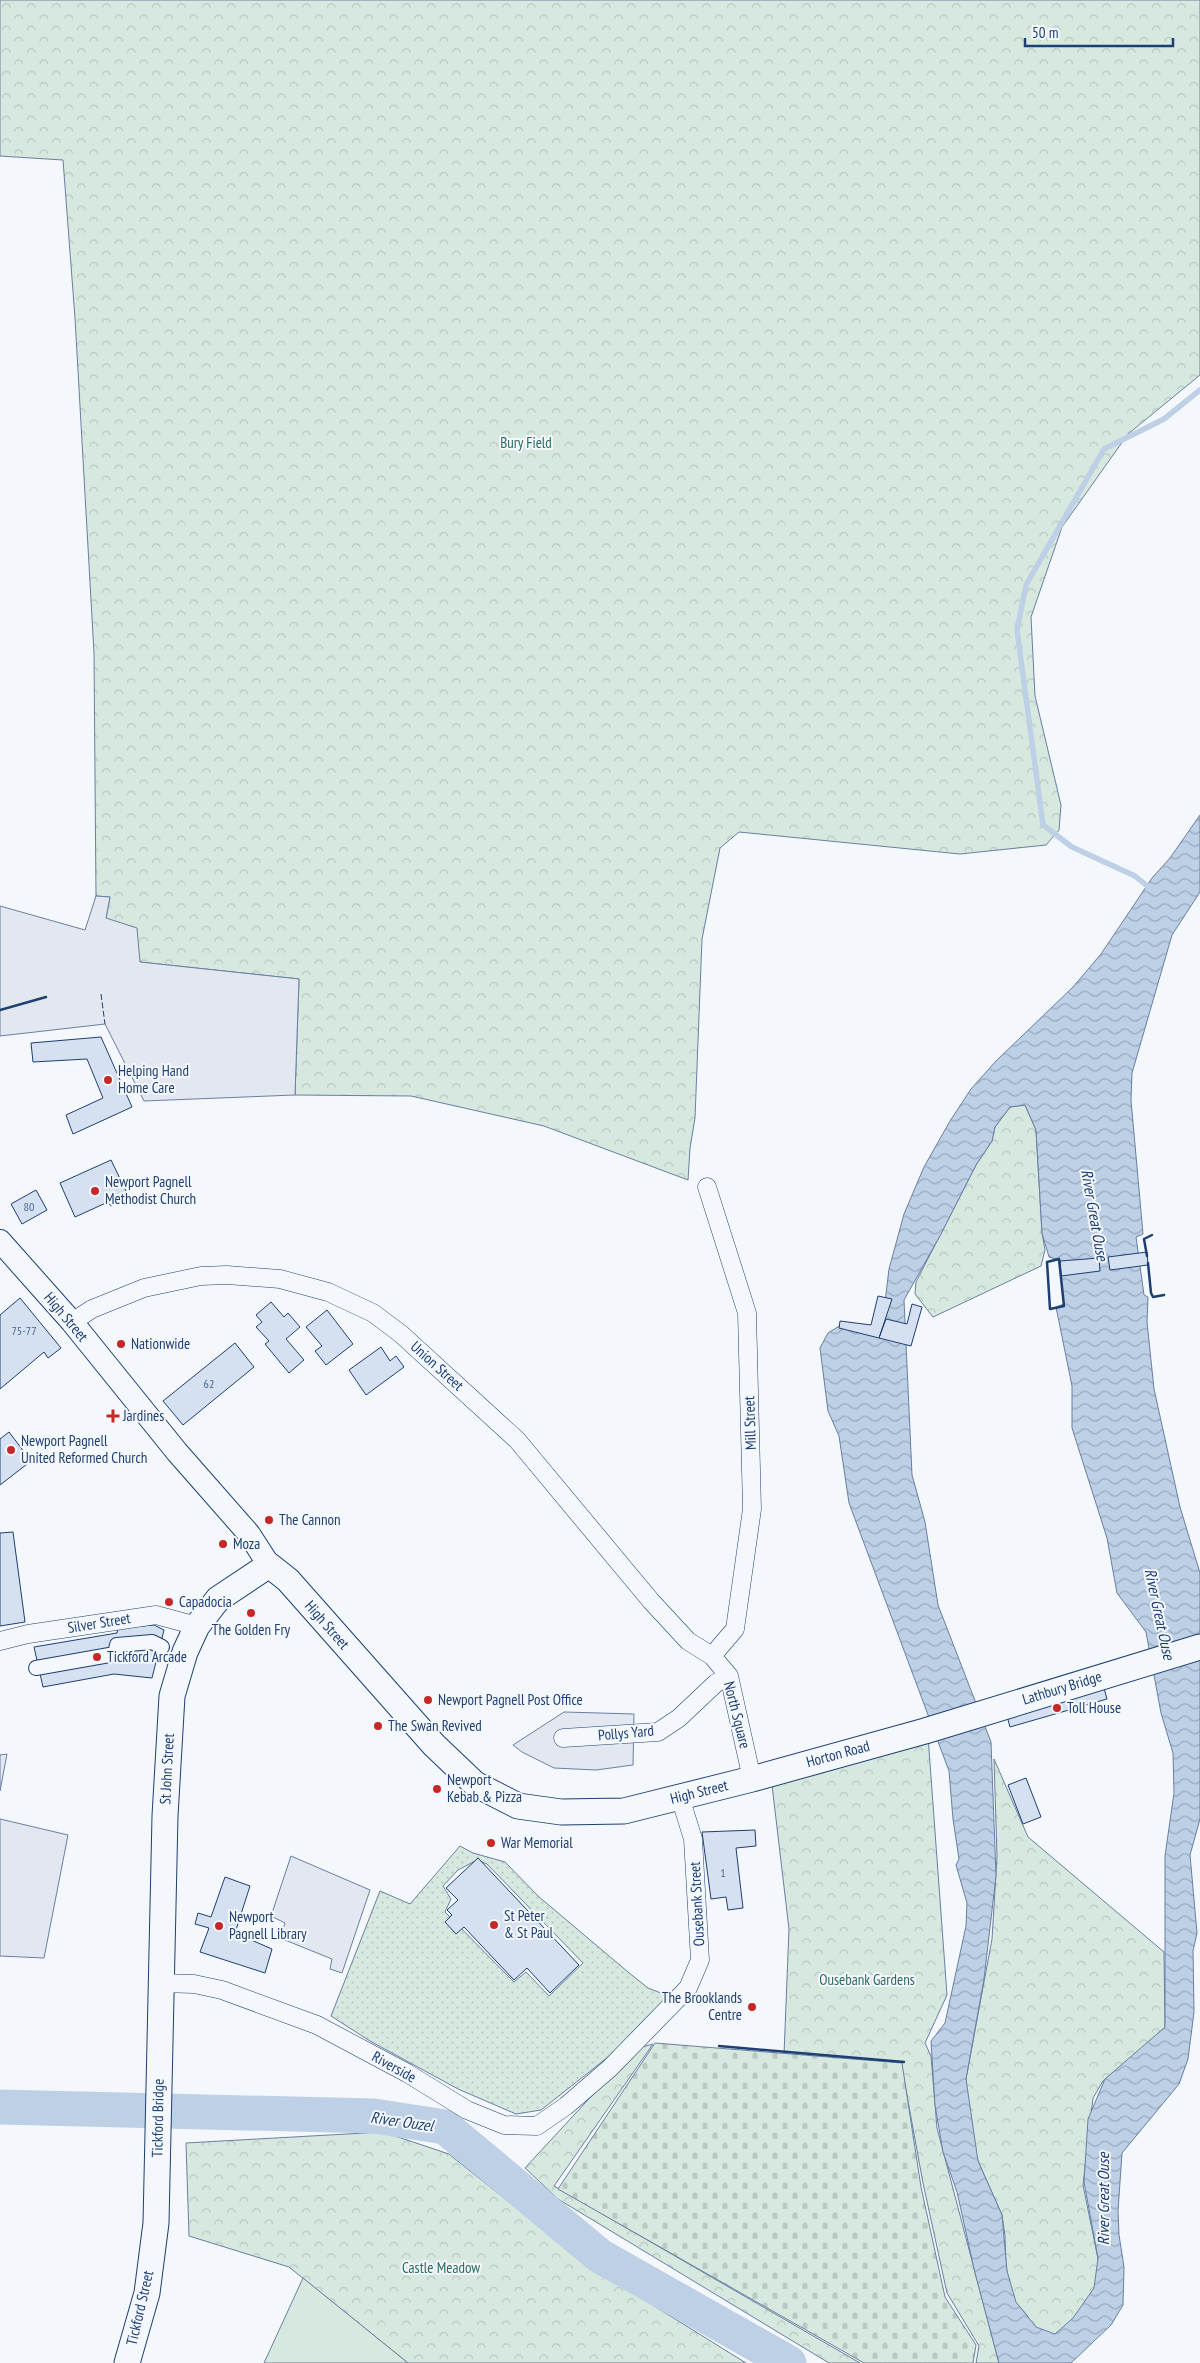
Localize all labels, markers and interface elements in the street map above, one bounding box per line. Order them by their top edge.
scale bar [1025,15,1172,47]
text: 50 m [1032,23,1058,42]
park label: Bury Field [500,433,552,452]
place label: Helping Hand Home Care [118,1061,189,1097]
marker: Helping Hand Home Care [102,1074,114,1086]
water label: River Great Ouse [1077,1168,1113,1264]
place label: Newport Pagnell Methodist Church [105,1172,196,1208]
marker: Newport Pagnell Methodist Church [89,1185,101,1197]
house number: 80 [24,1199,34,1214]
street label: High Street [40,1288,92,1345]
house number: 75-77 [11,1323,37,1338]
place label: Nationwide [131,1334,190,1353]
street label: Union Street [407,1337,468,1394]
marker: Nationwide [115,1338,127,1350]
house number: 62 [204,1376,214,1391]
street label: Mill Street [739,1396,760,1450]
place label: Jardines [122,1406,164,1425]
marker: Jardines [107,1410,119,1422]
place label: Newport Pagnell United Reformed Church [21,1431,147,1467]
marker: Newport Pagnell United Reformed Church [5,1444,17,1456]
place label: The Cannon [279,1510,341,1529]
marker: The Cannon [263,1514,275,1526]
place label: Moza [233,1534,260,1553]
marker: Moza [217,1538,229,1550]
water label: River Great Ouse [1141,1567,1180,1663]
place label: Capadocia [179,1592,232,1611]
marker: Capadocia [163,1596,175,1608]
street label: High Street [301,1596,354,1653]
marker: The Golden Fry [245,1607,257,1619]
street label: Silver Street [66,1608,132,1637]
place label: The Golden Fry [212,1620,291,1639]
place label: Tickford Arcade [107,1647,187,1666]
marker: Tickford Arcade [91,1651,103,1663]
street label: Lathbury Bridge [1020,1666,1104,1709]
street label: North Square [720,1679,755,1750]
place label: Newport Pagnell Post Office [438,1690,583,1709]
marker: Newport Pagnell Post Office [422,1694,434,1706]
place label: Toll House [1067,1698,1121,1717]
marker: Toll House [1051,1702,1063,1714]
place label: The Swan Revived [388,1716,482,1735]
marker: The Swan Revived [372,1720,384,1732]
street label: Pollys Yard [597,1721,655,1744]
street label: St John Street [155,1733,178,1805]
street label: Horton Road [804,1736,872,1771]
place label: Newport Kebab & Pizza [447,1770,522,1806]
street label: High Street [668,1775,730,1808]
marker: Newport Kebab & Pizza [431,1783,443,1795]
place label: War Memorial [501,1833,573,1852]
marker: War Memorial [485,1837,497,1849]
street label: Ousebank Street [685,1861,708,1947]
house number: 1 [720,1865,726,1880]
place label: St Peter & St Paul [504,1906,554,1942]
place label: Newport Pagnell Library [229,1907,307,1943]
marker: St Peter & St Paul [488,1919,500,1931]
marker: Newport Pagnell Library [213,1920,225,1932]
park label: Ousebank Gardens [819,1970,915,1989]
place label: The Brooklands Centre [662,1988,742,2024]
marker: The Brooklands Centre [746,2001,758,2013]
street label: Riverside [369,2047,420,2086]
street label: Tickford Bridge [147,2078,168,2158]
water label: River Ouzel [369,2107,436,2135]
water label: River Great Ouse [1093,2151,1113,2245]
park label: Castle Meadow [402,2258,480,2277]
street label: Tickford Street [122,2269,157,2347]

